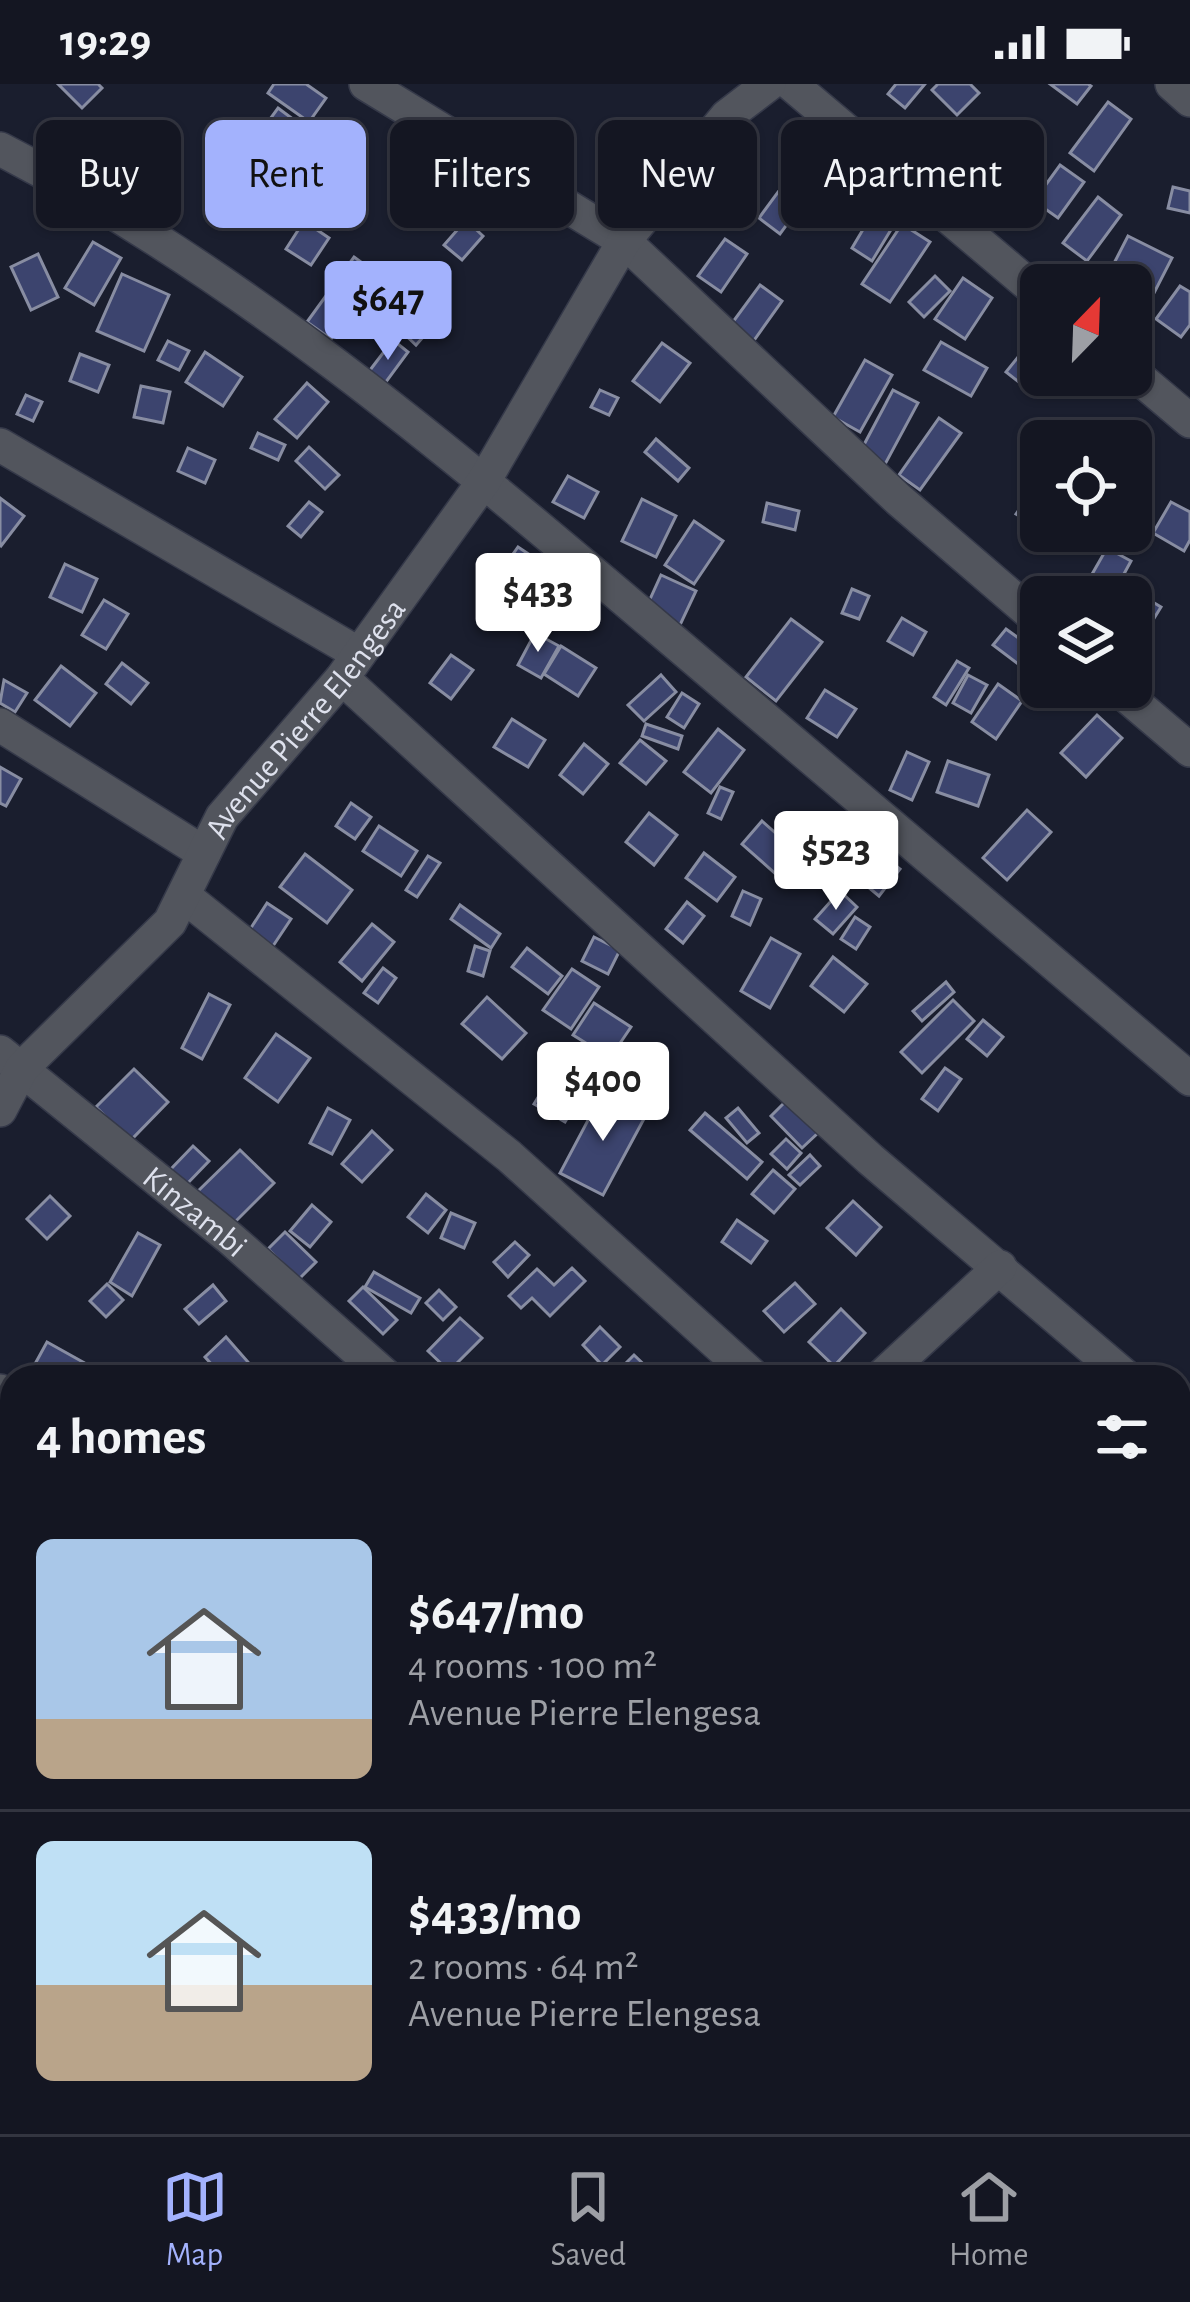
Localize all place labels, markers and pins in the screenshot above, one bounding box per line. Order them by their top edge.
pin: $647 [317,261,459,363]
pin: $433 [467,553,609,655]
pin: $523 [765,811,907,913]
pin: $400 [532,1042,674,1144]

